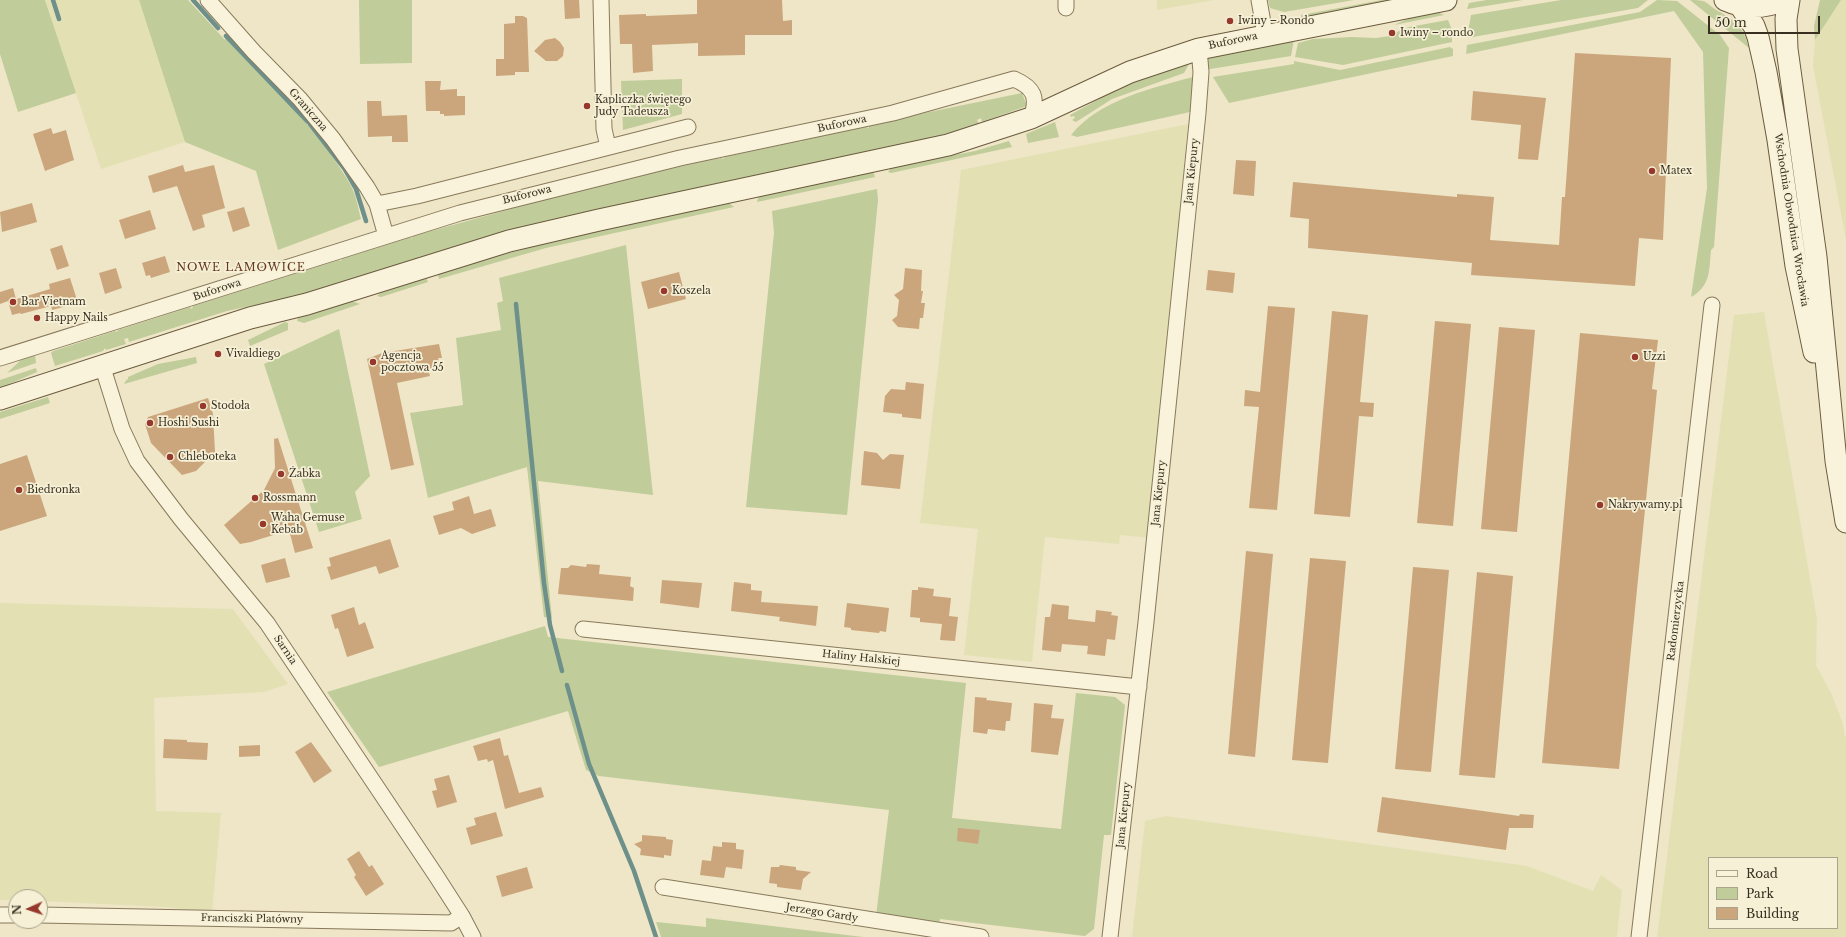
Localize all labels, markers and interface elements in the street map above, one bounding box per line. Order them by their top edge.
scale bar [1710,8,1822,34]
place label: Iwiny – Rondo [1238,15,1314,27]
text: 50 m [1715,15,1747,30]
marker: Iwiny – Rondo [1225,16,1235,26]
place label: Iwiny – rondo [1400,27,1473,39]
marker: Iwiny – rondo [1387,28,1397,38]
street label: Buforowa [1207,30,1259,52]
street label: Graniczna [286,86,330,134]
place label: Kapliczka świętego Judy Tadeusza [595,94,691,118]
marker: Kapliczka świętego Judy Tadeusza [582,101,592,111]
street label: Buforowa [816,113,868,135]
street label: Wschodnia Obwodnica Wrocławia [1771,133,1811,307]
street label: Jana Kiepury [1183,138,1201,204]
place label: Matex [1660,165,1692,177]
marker: Matex [1647,166,1657,176]
street label: Buforowa [501,183,553,207]
district label: NOWE LAMOWICE [176,261,306,275]
street label: Buforowa [191,277,243,303]
place label: Koszela [672,285,711,297]
marker: Koszela [659,286,669,296]
place label: Bar Vietnam [21,296,86,308]
marker: Bar Vietnam [8,297,18,307]
place label: Happy Nails [45,312,108,324]
marker: Happy Nails [32,313,42,323]
place label: Vivaldiego [226,348,280,360]
marker: Vivaldiego [213,349,223,359]
place label: Agencja pocztowa 55 [381,350,444,374]
place label: Uzzi [1643,351,1666,363]
marker: Uzzi [1630,352,1640,362]
marker: Agencja pocztowa 55 [368,357,378,367]
place label: Stodoła [211,400,250,412]
marker: Stodoła [198,401,208,411]
place label: Hoshi Sushi [158,417,219,429]
marker: Hoshi Sushi [145,418,155,428]
place label: Chleboteka [178,451,236,463]
marker: Chleboteka [165,452,175,462]
street label: Jana Kiepury [1150,460,1168,526]
place label: Żabka [289,468,320,480]
marker: Żabka [276,469,286,479]
place label: Biedronka [27,484,80,496]
marker: Biedronka [14,485,24,495]
place label: Rossmann [263,492,316,504]
marker: Rossmann [250,493,260,503]
place label: Nakrywamy.pl [1608,499,1682,511]
marker: Nakrywamy.pl [1595,500,1605,510]
place label: Waha Gemuse Kebab [271,512,345,536]
marker: Waha Gemuse Kebab [258,519,268,529]
street label: Radomierzycka [1665,580,1687,662]
street label: Sarnia [271,633,299,667]
street label: Haliny Halskiej [821,648,901,668]
street label: Jana Kiepury [1115,782,1133,848]
legend [1708,857,1838,929]
text: Road [1746,866,1778,881]
text: Park [1746,886,1774,901]
north arrow [8,889,48,929]
street label: Jerzego Gardy [785,901,859,925]
text: N [10,904,24,915]
text: Building [1746,906,1799,921]
street label: Franciszki Platówny [201,912,303,926]

